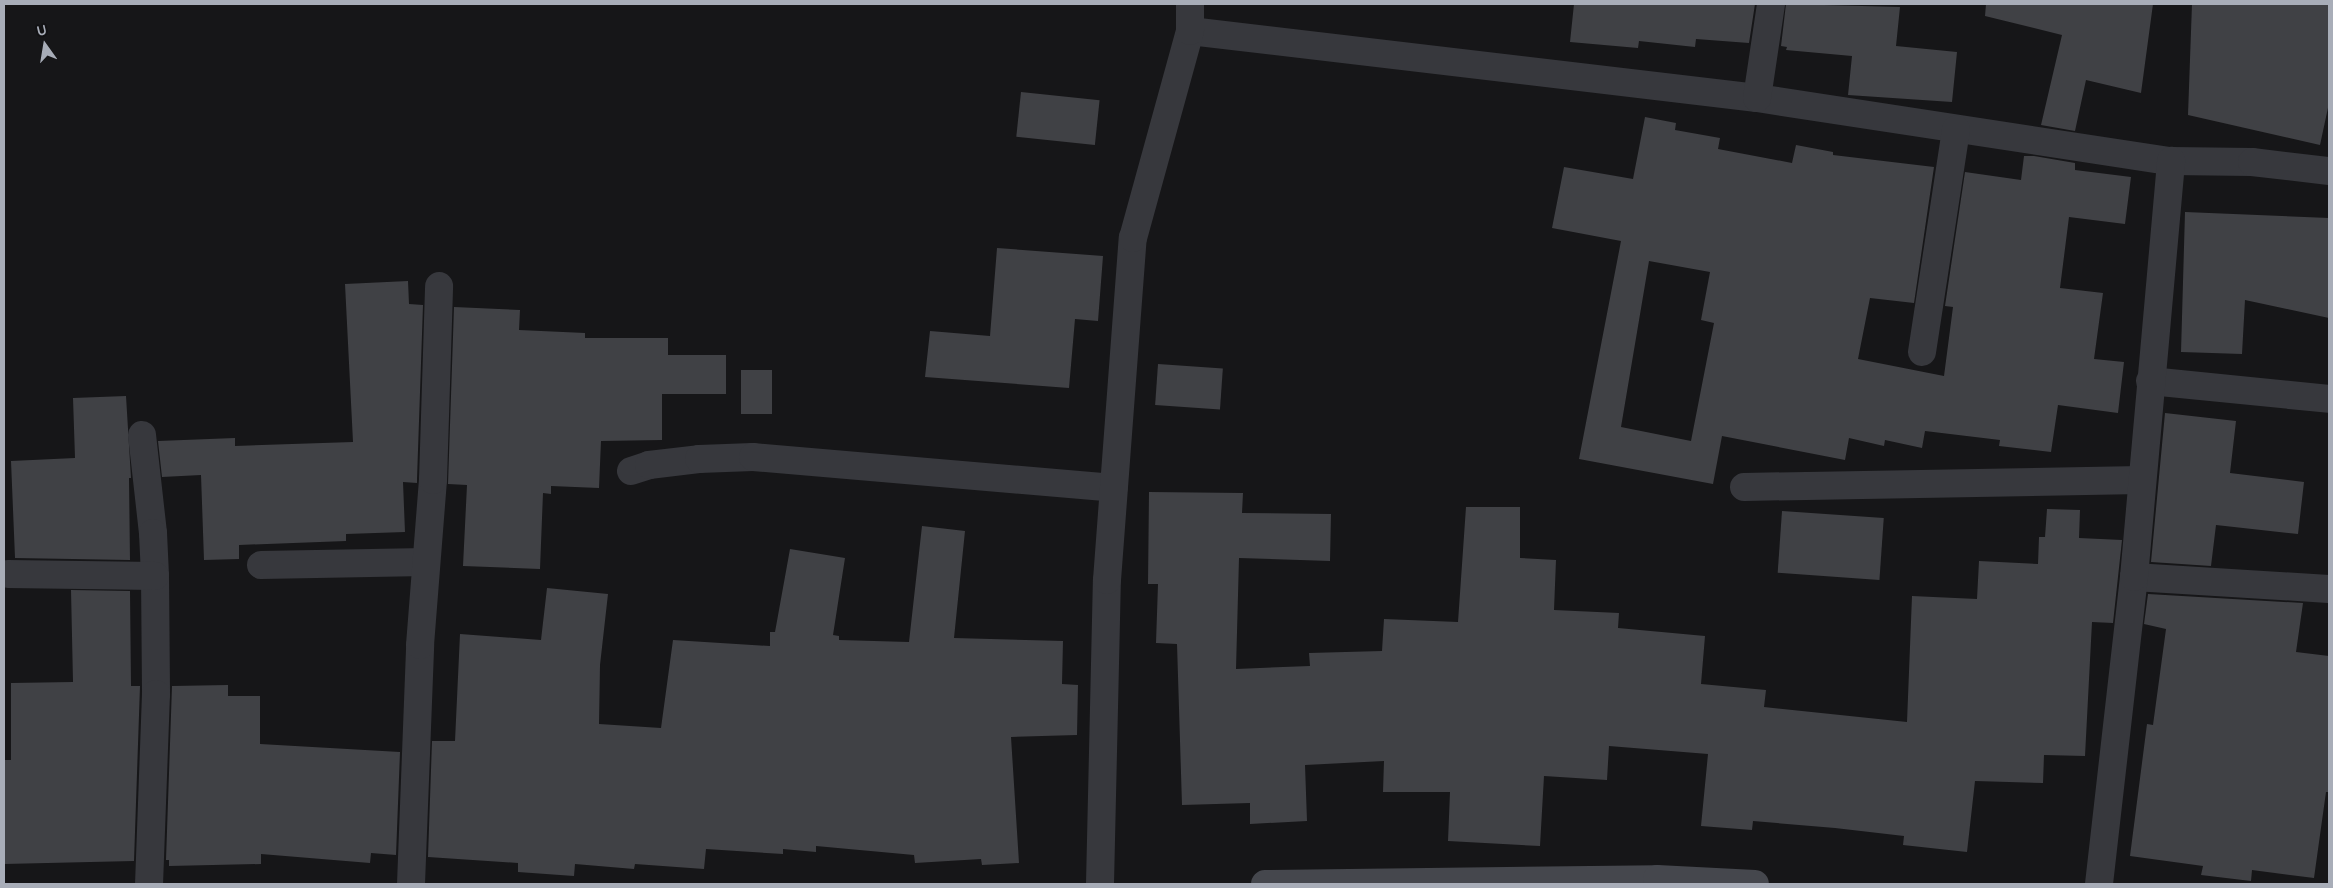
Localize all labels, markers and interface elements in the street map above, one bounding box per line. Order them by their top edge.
north arrow [20,20,70,70]
text: U [35,21,48,40]

